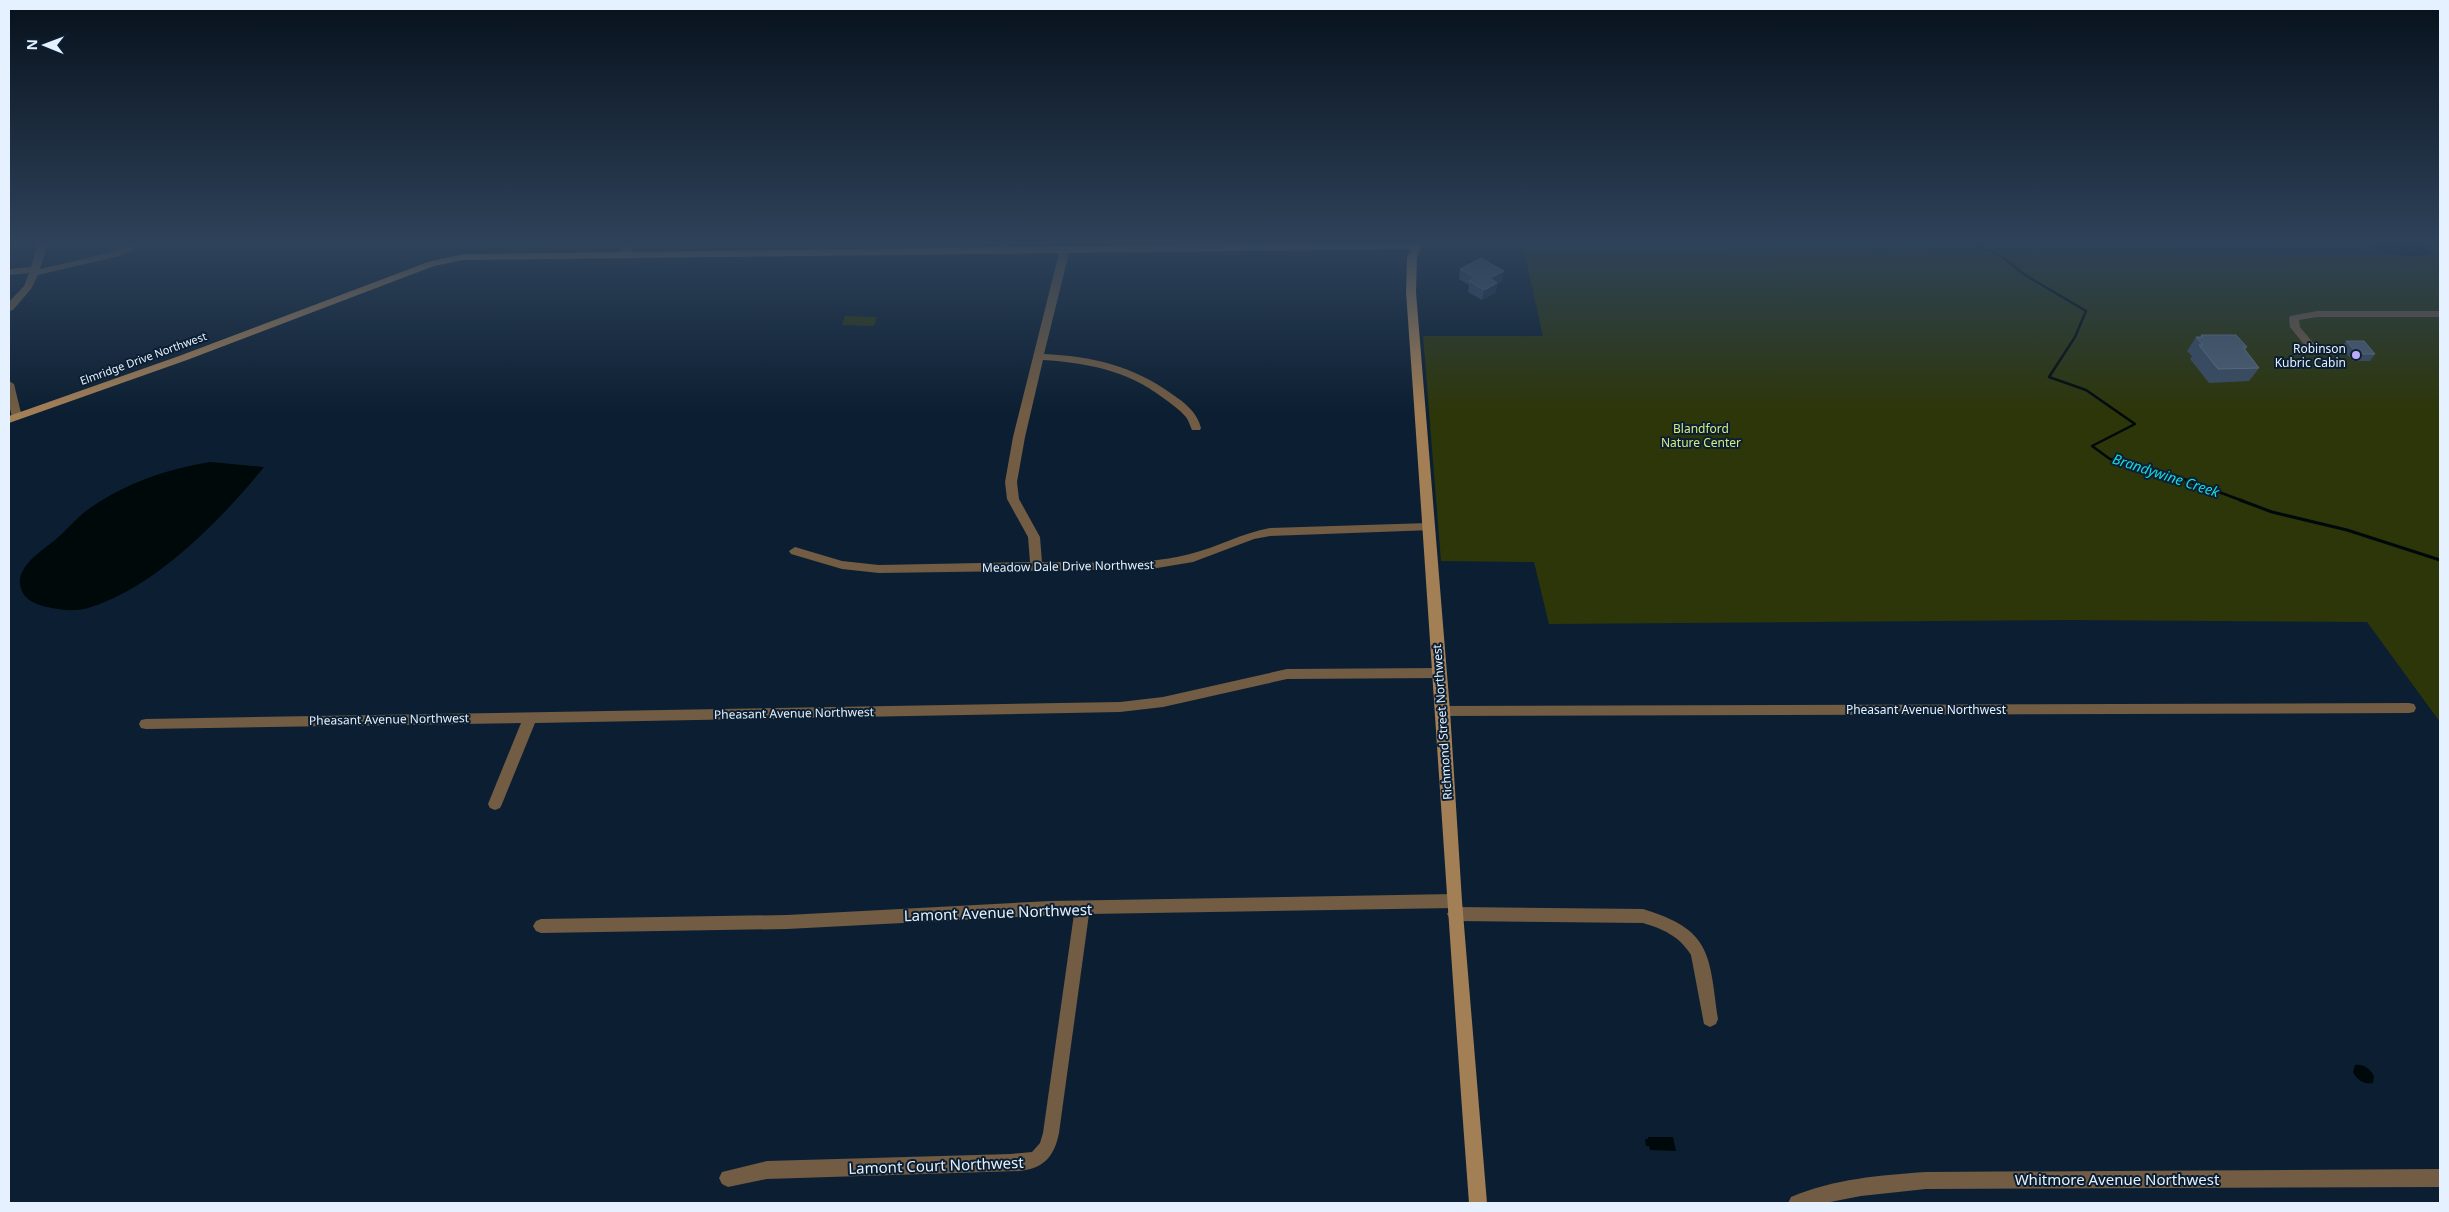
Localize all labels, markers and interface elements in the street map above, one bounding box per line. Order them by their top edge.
north arrow [20,20,70,70]
text: N [22,39,41,51]
street label: Elmridge Drive Northwest [78,328,208,388]
place label: Robinson Kubric Cabin [2275,340,2346,371]
marker: Robinson Kubric Cabin [2350,349,2362,361]
park label: Blandford Nature Center [1661,420,1741,451]
water label: Brandywine Creek [2110,449,2223,502]
street label: Meadow Dale Drive Northwest [982,556,1155,576]
street label: Richmond Street Northwest [1428,643,1456,800]
street label: Pheasant Avenue Northwest [1846,701,2007,718]
street label: Pheasant Avenue Northwest [714,703,875,723]
street label: Pheasant Avenue Northwest [309,709,470,729]
street label: Lamont Avenue Northwest [903,899,1093,925]
street label: Lamont Court Northwest [848,1152,1025,1178]
street label: Whitmore Avenue Northwest [2015,1169,2220,1189]

